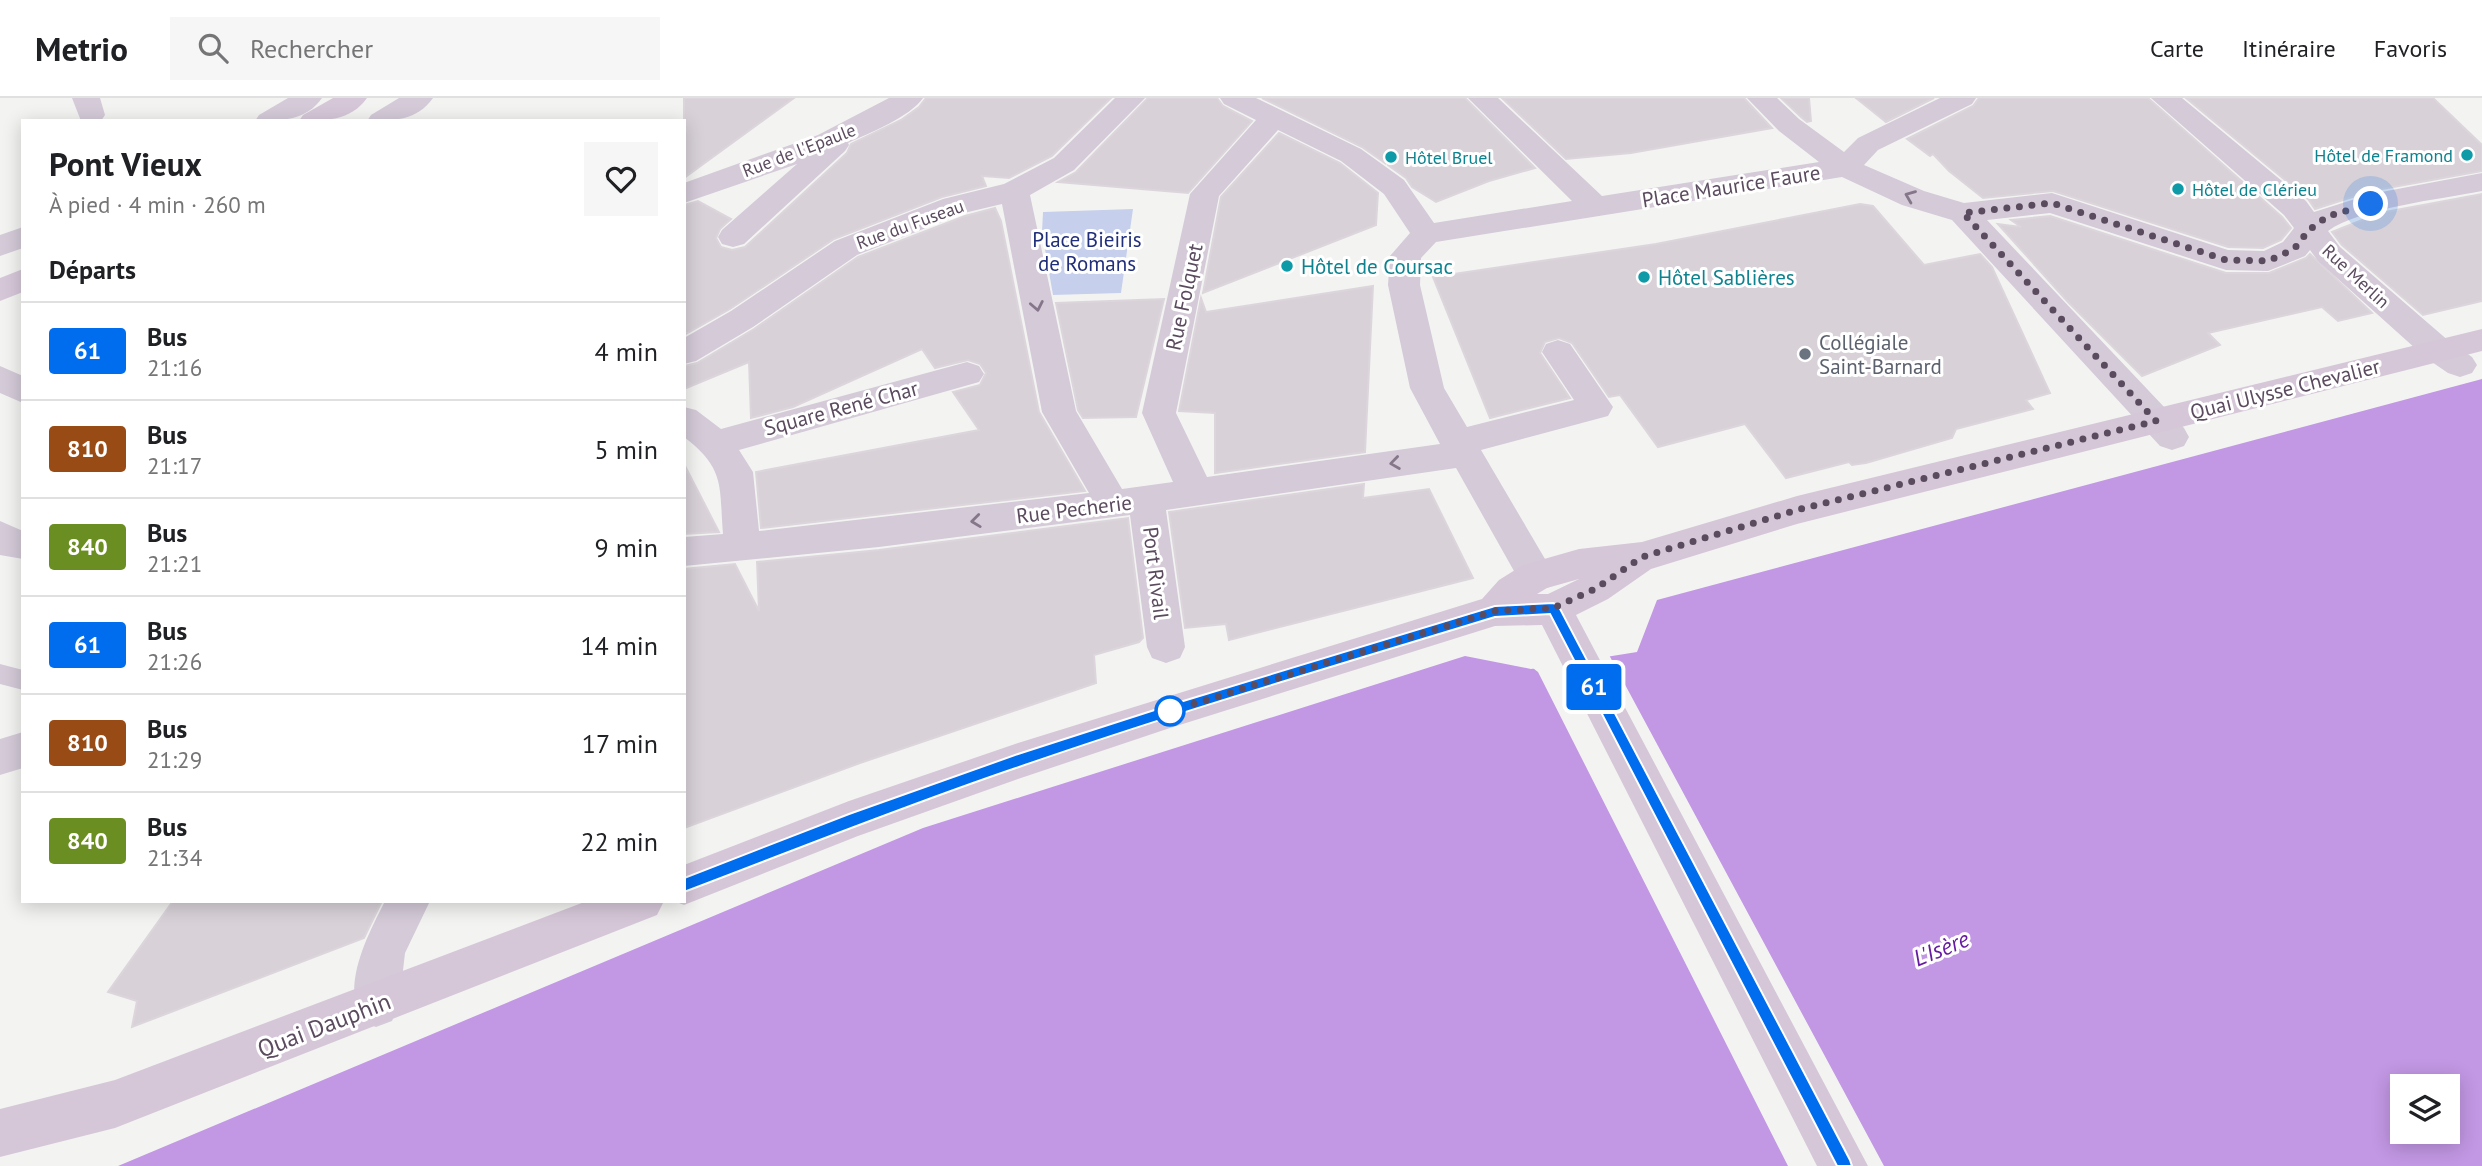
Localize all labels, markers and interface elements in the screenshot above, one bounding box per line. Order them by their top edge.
search box [170,17,660,80]
text: Metrio [35,27,128,70]
icon: search [194,29,232,67]
text: Rechercher [250,32,373,65]
text: Carte [2150,33,2204,64]
text: Itinéraire [2242,33,2336,64]
text: Favoris [2374,33,2447,64]
street label: Rue de l'Epaule [739,118,859,182]
text: Pont Vieux [49,142,202,185]
button: heart [584,142,658,216]
place label: Hôtel de Framond [2314,144,2453,167]
place label: Hôtel Bruel [1405,146,1493,169]
marker: Hôtel de Framond [2459,147,2475,163]
marker: Hôtel Bruel [1383,149,1399,165]
street label: Place Maurice Faure [1640,159,1822,213]
place label: Hôtel de Clérieu [2192,178,2317,201]
marker: Hôtel de Clérieu [2170,181,2186,197]
your location [2353,186,2388,221]
text: À pied · 4 min · 260 m [49,190,266,219]
one-way arrow [1904,190,1916,204]
street label: Rue du Fuseau [853,194,967,254]
park label: Place Bieiris de Romans [1032,226,1142,277]
street label: Rue Merlin [2318,239,2394,313]
street label: Rue Folquet [1160,241,1208,353]
text: Départs [49,253,136,286]
place label: Hôtel de Coursac [1301,253,1453,280]
marker: Hôtel de Coursac [1279,258,1295,274]
place label: Hôtel Sablières [1658,264,1795,291]
marker: Hôtel Sablières [1636,269,1652,285]
one-way arrow [1029,300,1044,312]
text: Bus [147,320,187,353]
place label: Collégiale Saint-Barnard [1819,329,1942,380]
text: 61 [74,335,101,366]
text: 4 min [595,335,658,368]
marker: Collégiale Saint-Barnard [1797,346,1813,362]
street label: Quai Ulysse Chevalier [2187,352,2383,426]
text: 21:16 [147,353,202,382]
street label: Square René Char [761,374,921,442]
text: Bus [147,418,187,451]
text: 810 [67,433,108,464]
text: 5 min [595,433,658,466]
text: 21:17 [147,451,202,480]
one-way arrow [1389,455,1401,470]
street label: Rue Pecherie [1015,489,1133,529]
one-way arrow [970,514,982,529]
text: Bus [147,516,187,549]
street label: Port Rivail [1137,525,1175,621]
text: 840 [67,531,108,562]
text: 9 min [595,531,658,564]
text: 21:21 [147,549,202,578]
text: Bus [147,614,187,647]
text: 61 [74,629,101,660]
text: 14 min [580,629,658,662]
text: 21:26 [147,647,202,676]
line badge: 61 [1562,664,1626,710]
text: 61 [1580,671,1608,702]
unlabelled marker [1155,696,1185,726]
text: Bus [147,712,187,745]
text: 810 [67,727,108,758]
text: 17 min [582,727,658,760]
text: 21:29 [147,745,202,774]
text: Bus [147,810,187,843]
text: 840 [67,825,108,856]
text: 22 min [580,825,658,858]
text: 21:34 [147,843,202,872]
water label: L'Isère [1909,924,1973,972]
street label: Quai Dauphin [253,985,395,1065]
map controls [2390,1074,2460,1144]
button: layers [2390,1074,2460,1144]

